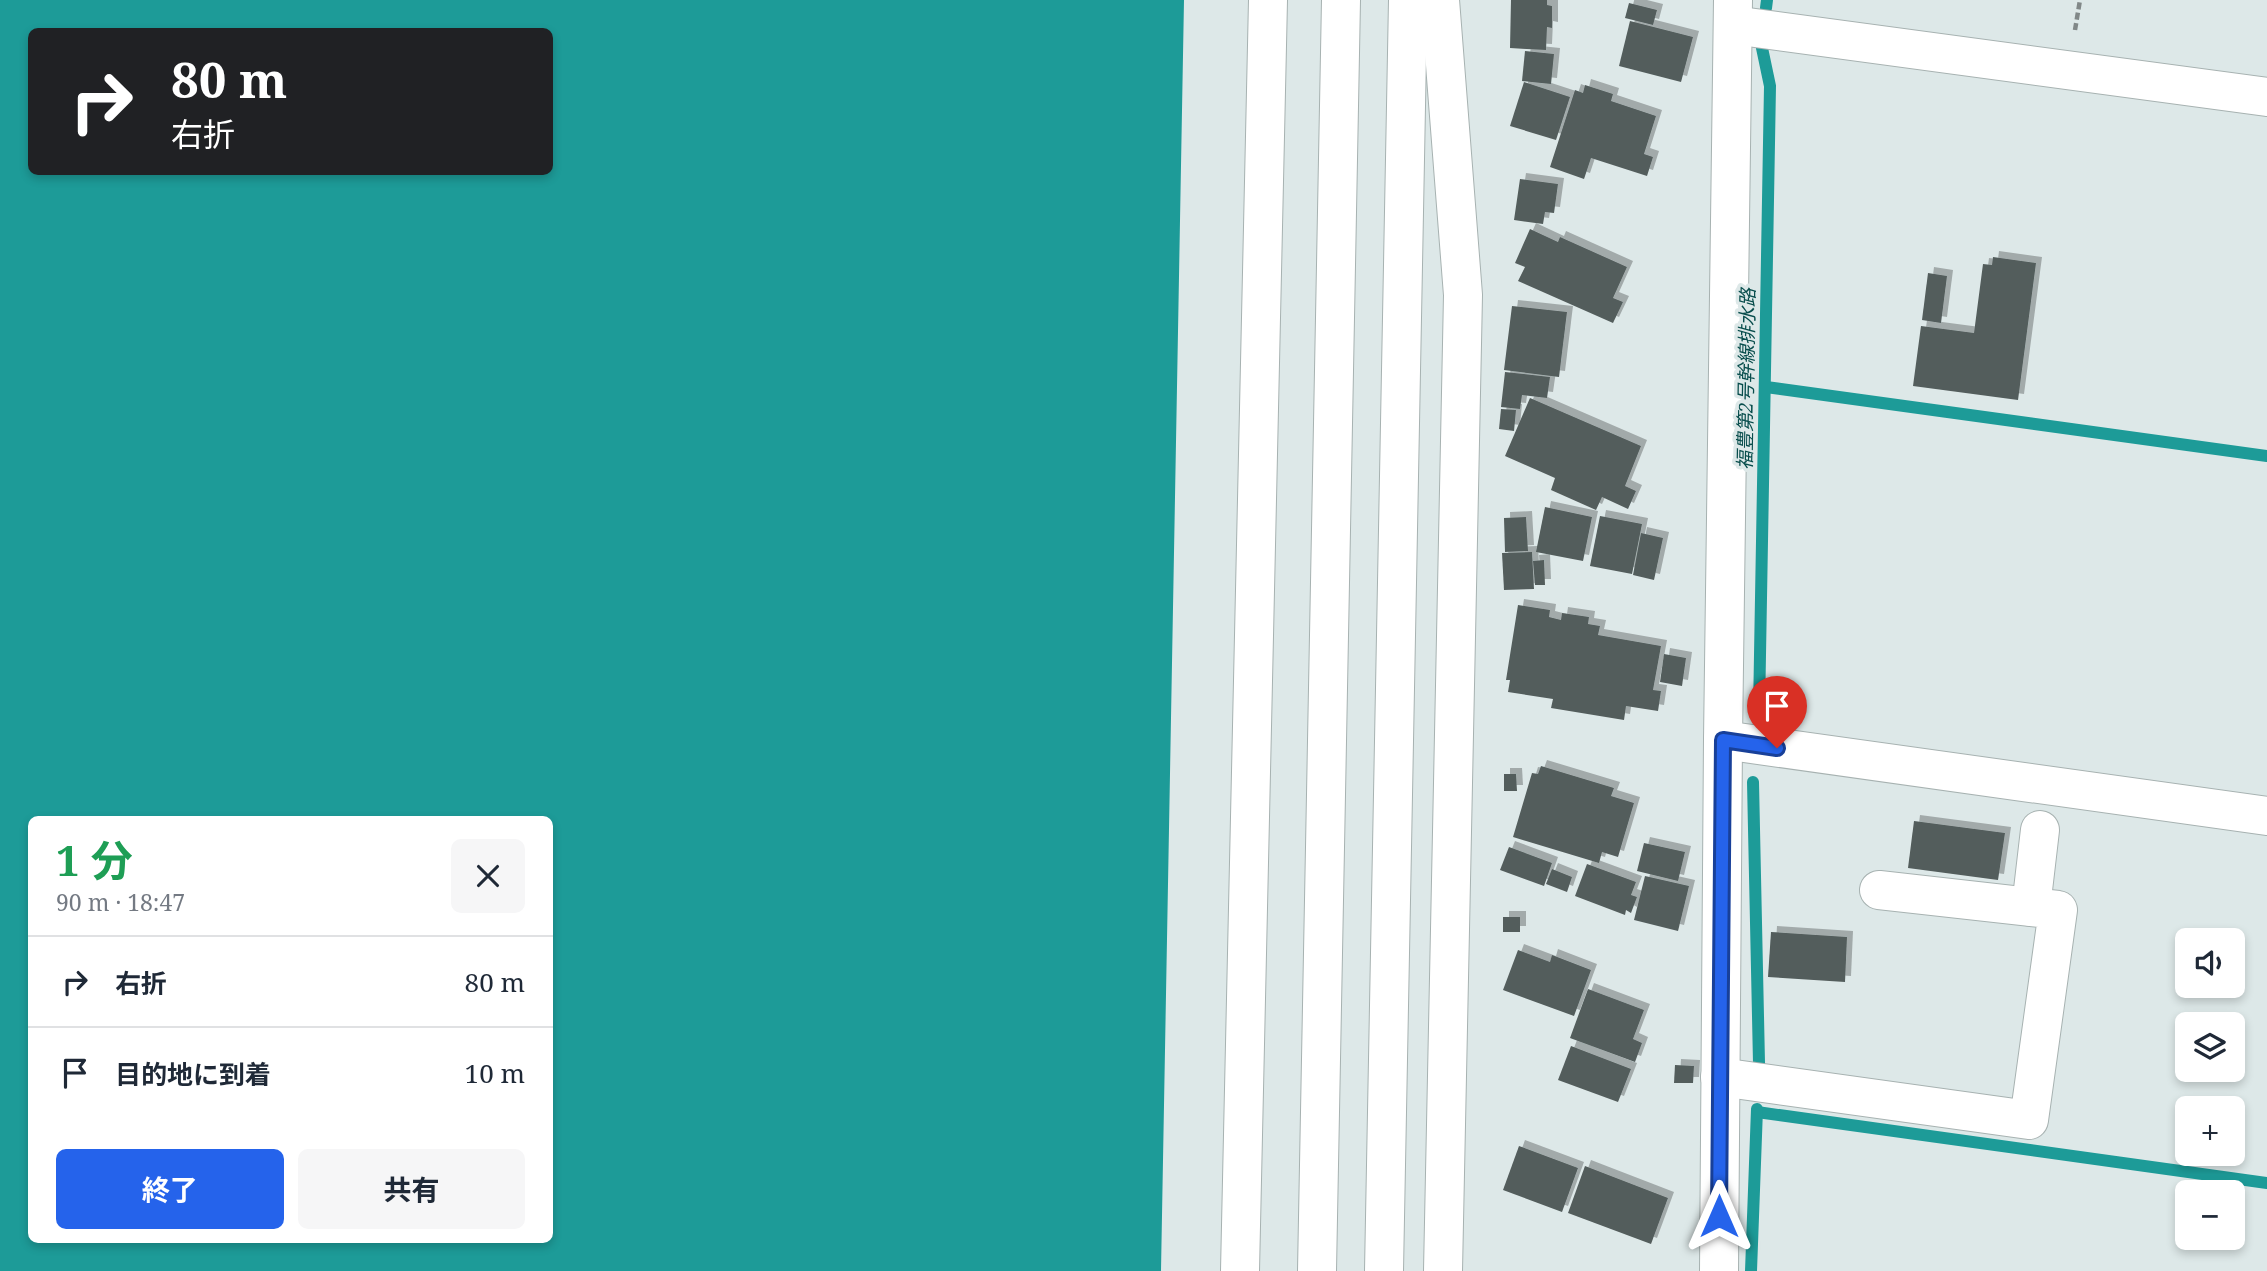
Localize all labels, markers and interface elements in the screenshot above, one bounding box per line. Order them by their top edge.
text: 80 m [171,46,287,112]
icon: right [56,56,147,147]
text: 右折 [171,112,235,155]
water label: 福豊第2号幹線排水路 [1731,286,1761,470]
pin [1747,676,1807,748]
icon: arrive [1758,687,1796,725]
text: 1 分 [56,831,133,888]
button: close [451,839,525,913]
text: 90 m · 18:47 [56,886,185,918]
map controls [2175,928,2245,1250]
button: sound [2175,928,2245,998]
icon: right [56,963,94,1001]
text: 80 m [465,964,525,1000]
text: 右折 [115,965,167,1001]
button: layers [2175,1012,2245,1082]
icon: arrive [56,1054,94,1092]
text: 10 m [465,1055,525,1091]
text: 目的地に到着 [115,1056,271,1092]
button: + [2175,1096,2245,1166]
button: 終了 [56,1149,284,1229]
button: 共有 [298,1149,525,1229]
position arrow [1682,1179,1756,1253]
button: − [2175,1180,2245,1250]

